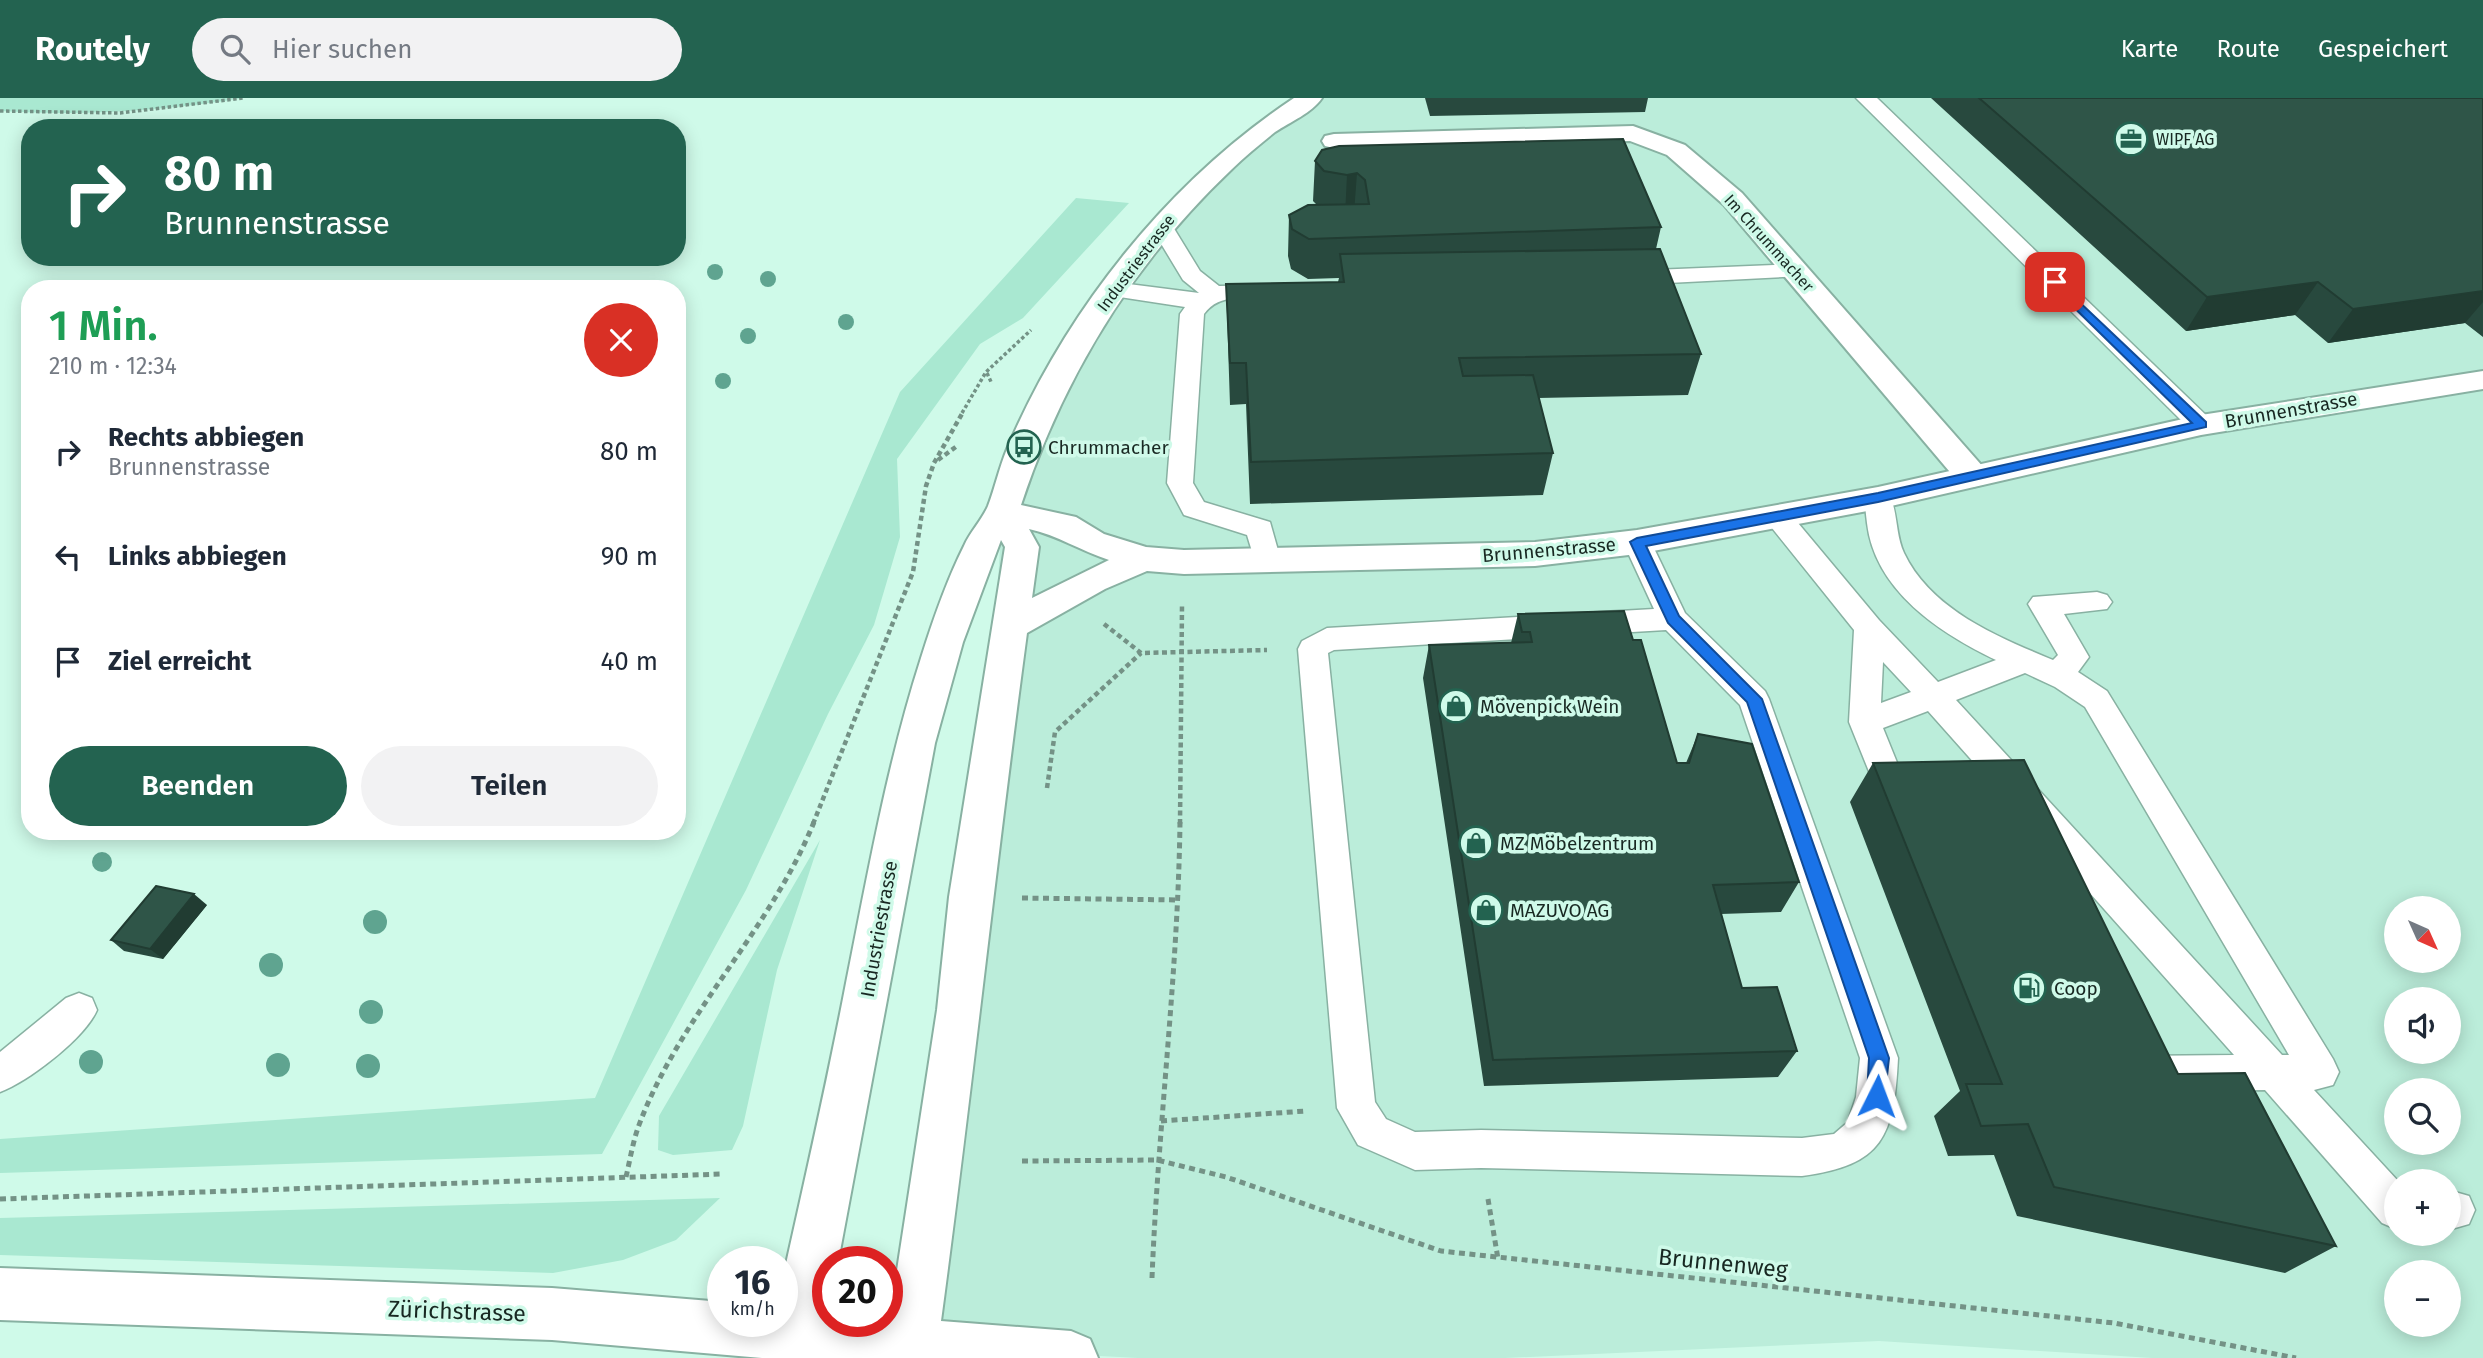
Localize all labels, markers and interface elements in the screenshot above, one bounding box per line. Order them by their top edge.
search box [192,18,682,81]
text: Routely [35,29,150,69]
icon: search [216,30,254,68]
text: Hier suchen [272,34,412,65]
text: Karte [2121,35,2178,63]
text: Route [2216,35,2280,63]
text: Gespeichert [2318,35,2448,63]
office icon: WIPF AG [2112,120,2150,158]
place label: WIPF AG [2156,130,2214,149]
text: 80 m [164,144,274,203]
icon: right [49,147,140,238]
street label: Im Chrummacher [1720,190,1818,296]
text: Brunnenstrasse [164,204,390,242]
street label: Industriestrasse [1093,211,1179,315]
pin [2025,252,2085,312]
icon: arrive [2036,263,2074,301]
text: 1 Min. [49,301,158,351]
button: close [584,303,658,377]
text: 210 m · 12:34 [49,352,177,380]
street label: Brunnenstrasse [2223,387,2359,433]
text: Rechts abbiegen [108,422,304,453]
bus stop icon: Chrummacher [1005,428,1043,466]
icon: right [49,433,87,471]
text: 80 m [600,436,658,467]
place label: Chrummacher [1048,436,1169,459]
text: Brunnenstrasse [108,453,270,481]
street label: Brunnenstrasse [1481,533,1617,567]
icon: left [49,538,87,576]
text: Links abbiegen [108,541,287,572]
text: 90 m [601,541,658,572]
icon: arrive [49,643,87,681]
text: Ziel erreicht [108,646,251,677]
text: 40 m [600,646,658,677]
shop icon: Mövenpick Wein [1437,687,1475,725]
place label: Mövenpick Wein [1480,695,1619,718]
button: Beenden [49,746,347,826]
button: Teilen [361,746,658,826]
shop icon: MZ Möbelzentrum [1457,824,1495,862]
place label: MZ Möbelzentrum [1500,832,1654,855]
street label: Industriestrasse [856,859,902,999]
shop icon: MAZUVO AG [1467,891,1505,929]
north arrow [2384,896,2460,973]
map controls [2384,896,2461,1337]
place label: MAZUVO AG [1510,899,1609,922]
fuel station icon: Coop [2010,969,2048,1007]
place label: Coop [2054,977,2098,1000]
button: sound [2384,987,2461,1064]
position arrow [1840,1059,1914,1133]
button: search [2384,1078,2461,1155]
button: + [2384,1169,2461,1246]
street label: Brunnenweg [1657,1242,1789,1284]
speed limit sign: 20 [812,1246,903,1337]
button: − [2384,1260,2461,1337]
text: 16 [735,1261,770,1303]
street label: Zürichstrasse [388,1295,526,1327]
text: km/h [730,1298,775,1320]

